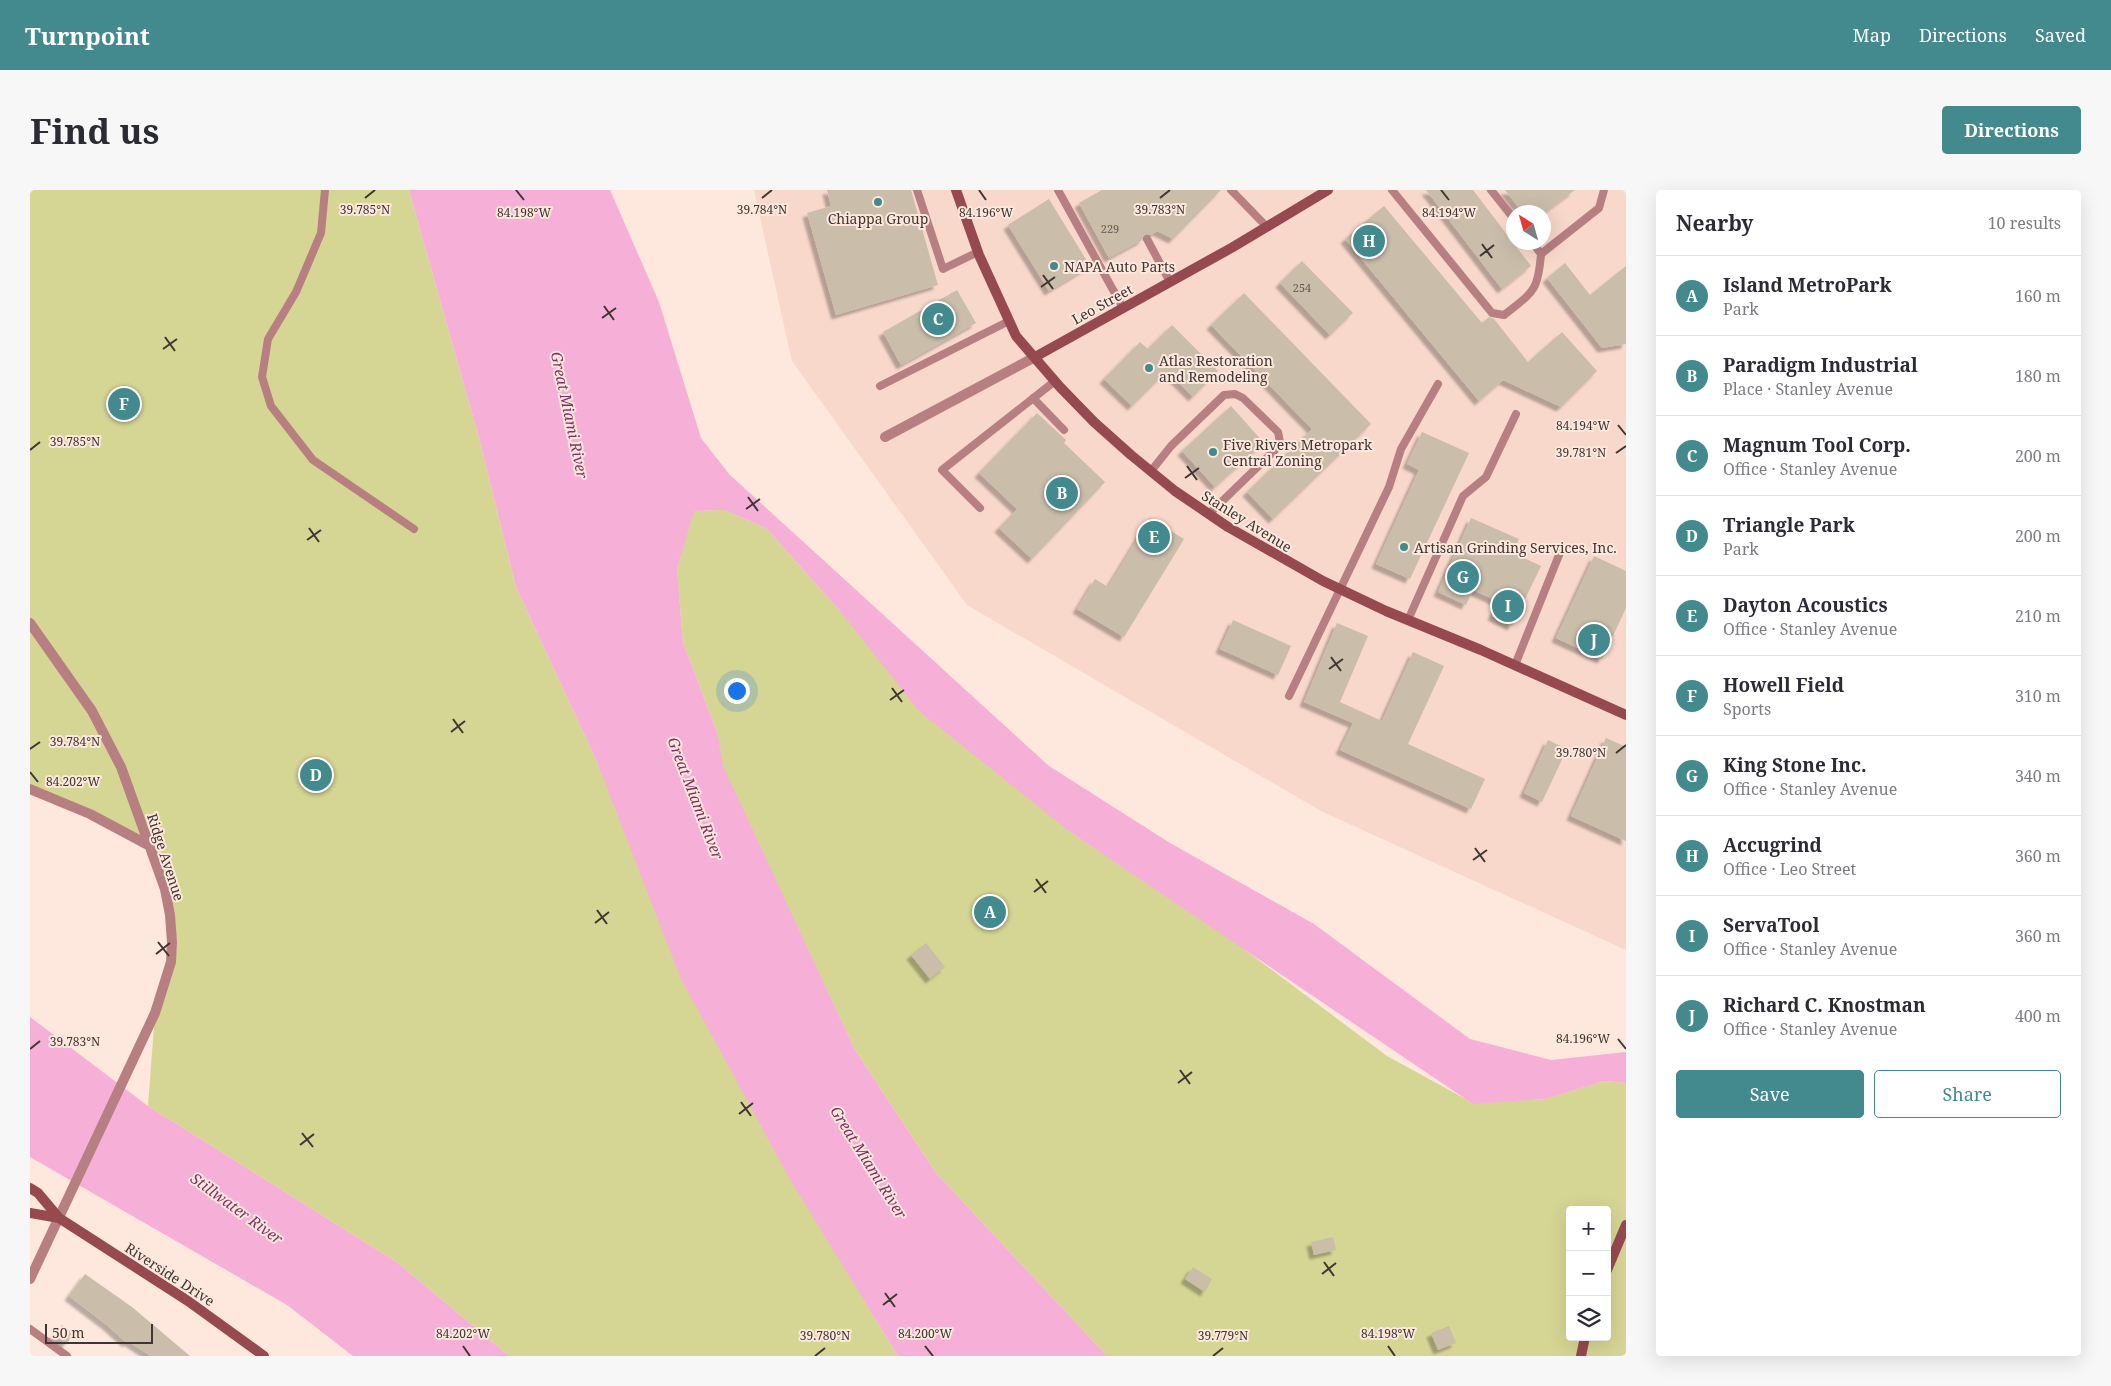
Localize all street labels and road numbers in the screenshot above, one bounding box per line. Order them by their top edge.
street label: Leo Street [1068,279,1136,329]
street label: Stanley Avenue [1198,486,1296,556]
street label: Ridge Avenue [143,811,189,903]
street label: Riverside Drive [122,1238,218,1310]

